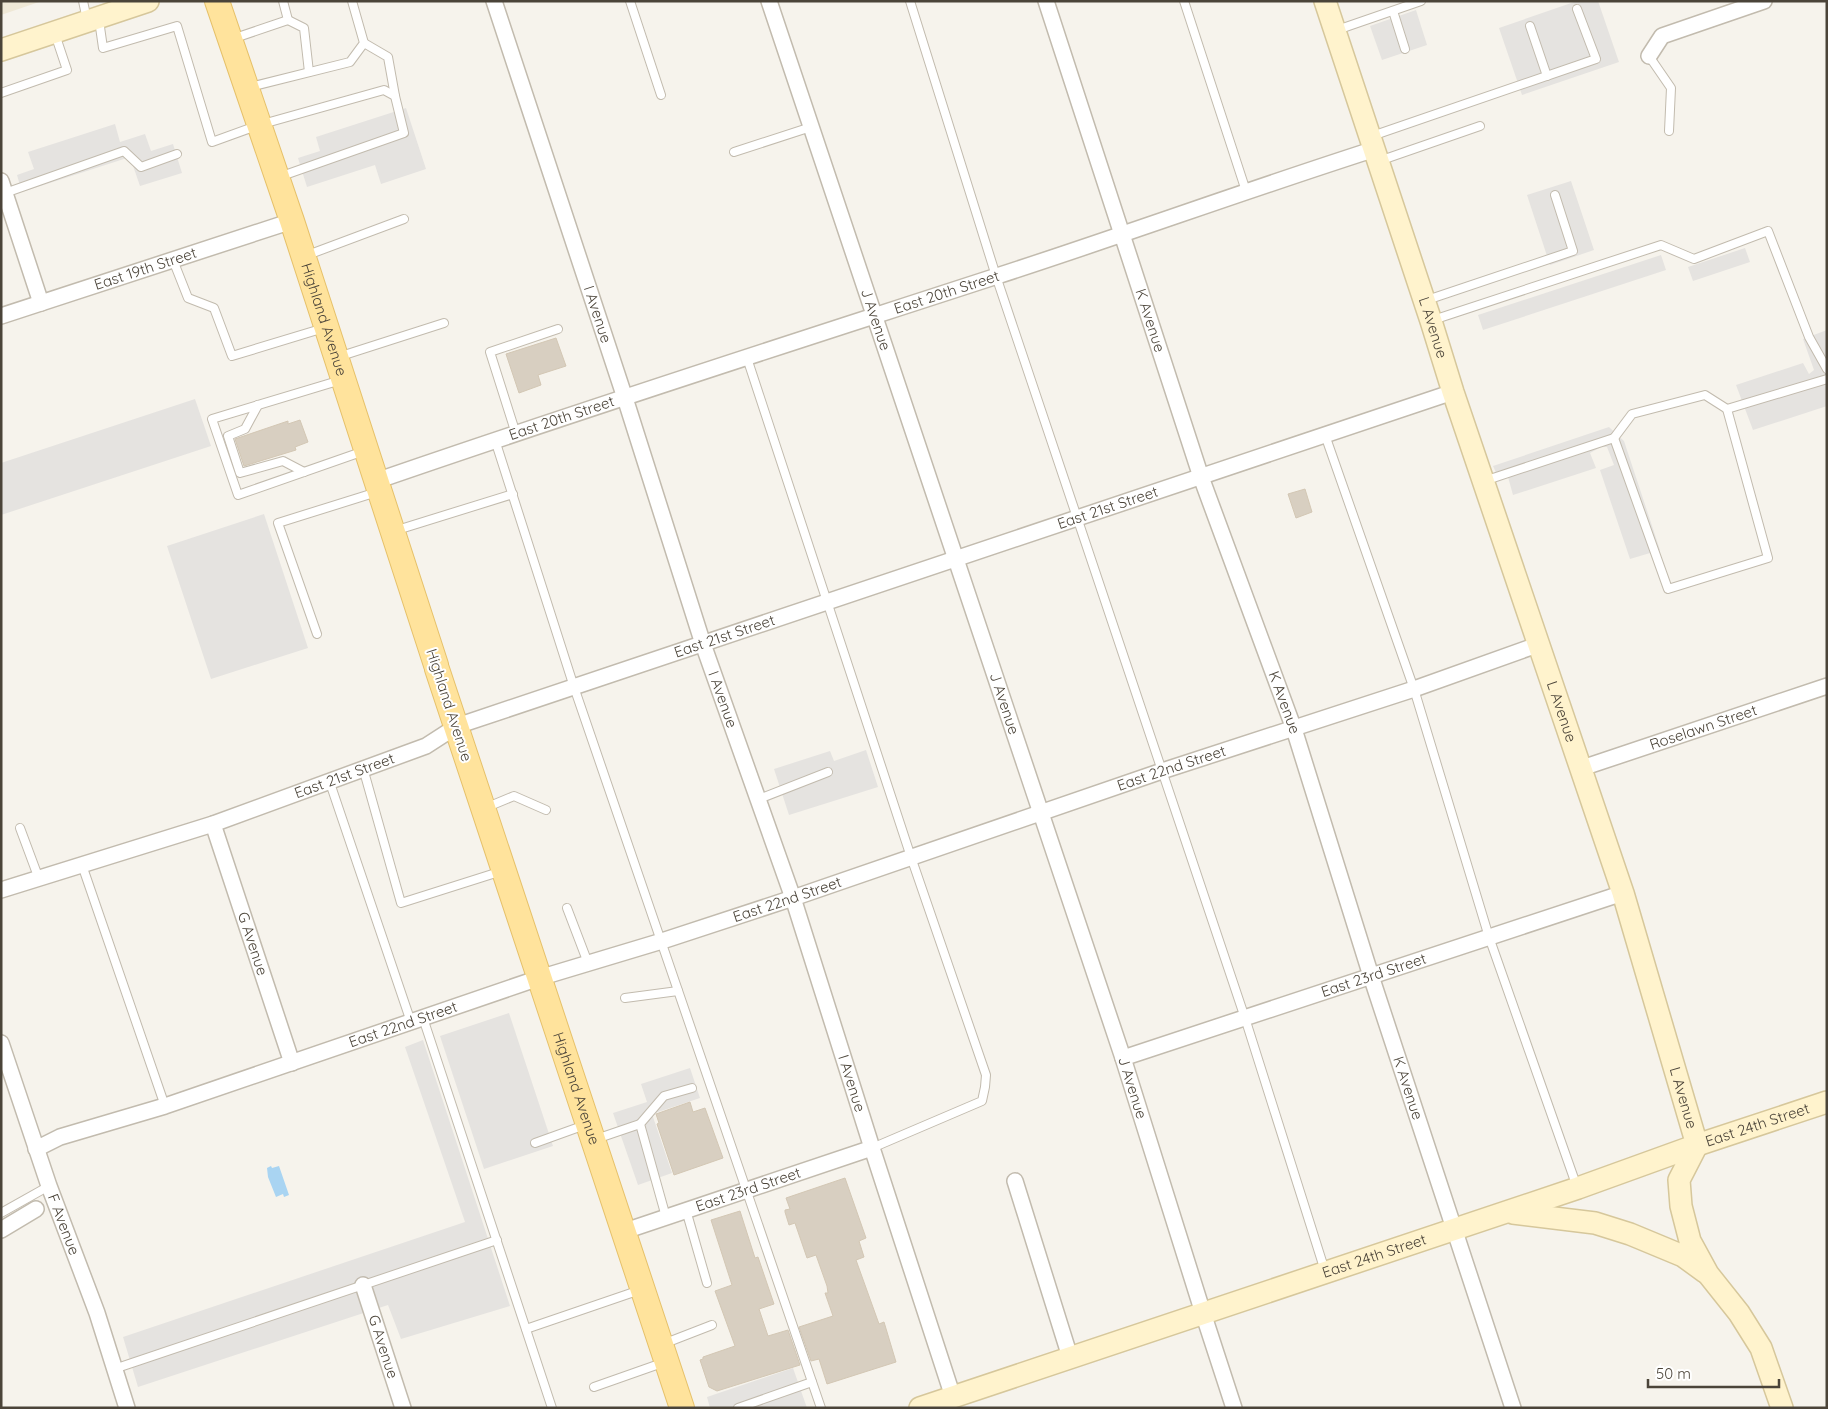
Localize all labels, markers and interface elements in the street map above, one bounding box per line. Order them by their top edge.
street label: East 19th Street [92,243,199,294]
street label: Highland Avenue [297,260,352,378]
street label: East 20th Street [891,266,1002,318]
street label: I Avenue [580,283,616,345]
street label: J Avenue [857,286,895,353]
street label: K Avenue [1131,286,1170,354]
street label: L Avenue [1415,294,1452,361]
street label: East 20th Street [506,391,617,444]
street label: East 21st Street [1055,482,1160,533]
street label: East 21st Street [672,610,777,661]
street label: Highland Avenue [422,646,477,764]
street label: I Avenue [704,668,742,730]
street label: K Avenue [1264,668,1305,736]
street label: J Avenue [986,670,1024,737]
street label: L Avenue [1543,678,1581,745]
street label: Roselawn Street [1647,700,1759,754]
street label: East 22nd Street [1114,741,1228,795]
street label: East 21st Street [292,748,397,802]
street label: East 22nd Street [730,872,844,926]
street label: G Avenue [234,909,272,978]
street label: East 23rd Street [1318,949,1429,1001]
street label: East 22nd Street [346,997,460,1051]
street label: Highland Avenue [549,1030,604,1147]
street label: I Avenue [834,1052,870,1114]
street label: J Avenue [1114,1054,1151,1121]
street label: K Avenue [1389,1054,1428,1122]
street label: L Avenue [1666,1065,1702,1131]
street label: East 24th Street [1703,1098,1812,1151]
street label: East 23rd Street [693,1163,803,1216]
street label: F Avenue [44,1191,84,1258]
street label: East 24th Street [1320,1229,1429,1282]
street label: G Avenue [364,1312,403,1381]
scale bar [1648,1356,1779,1388]
text: 50 m [1656,1364,1691,1383]

